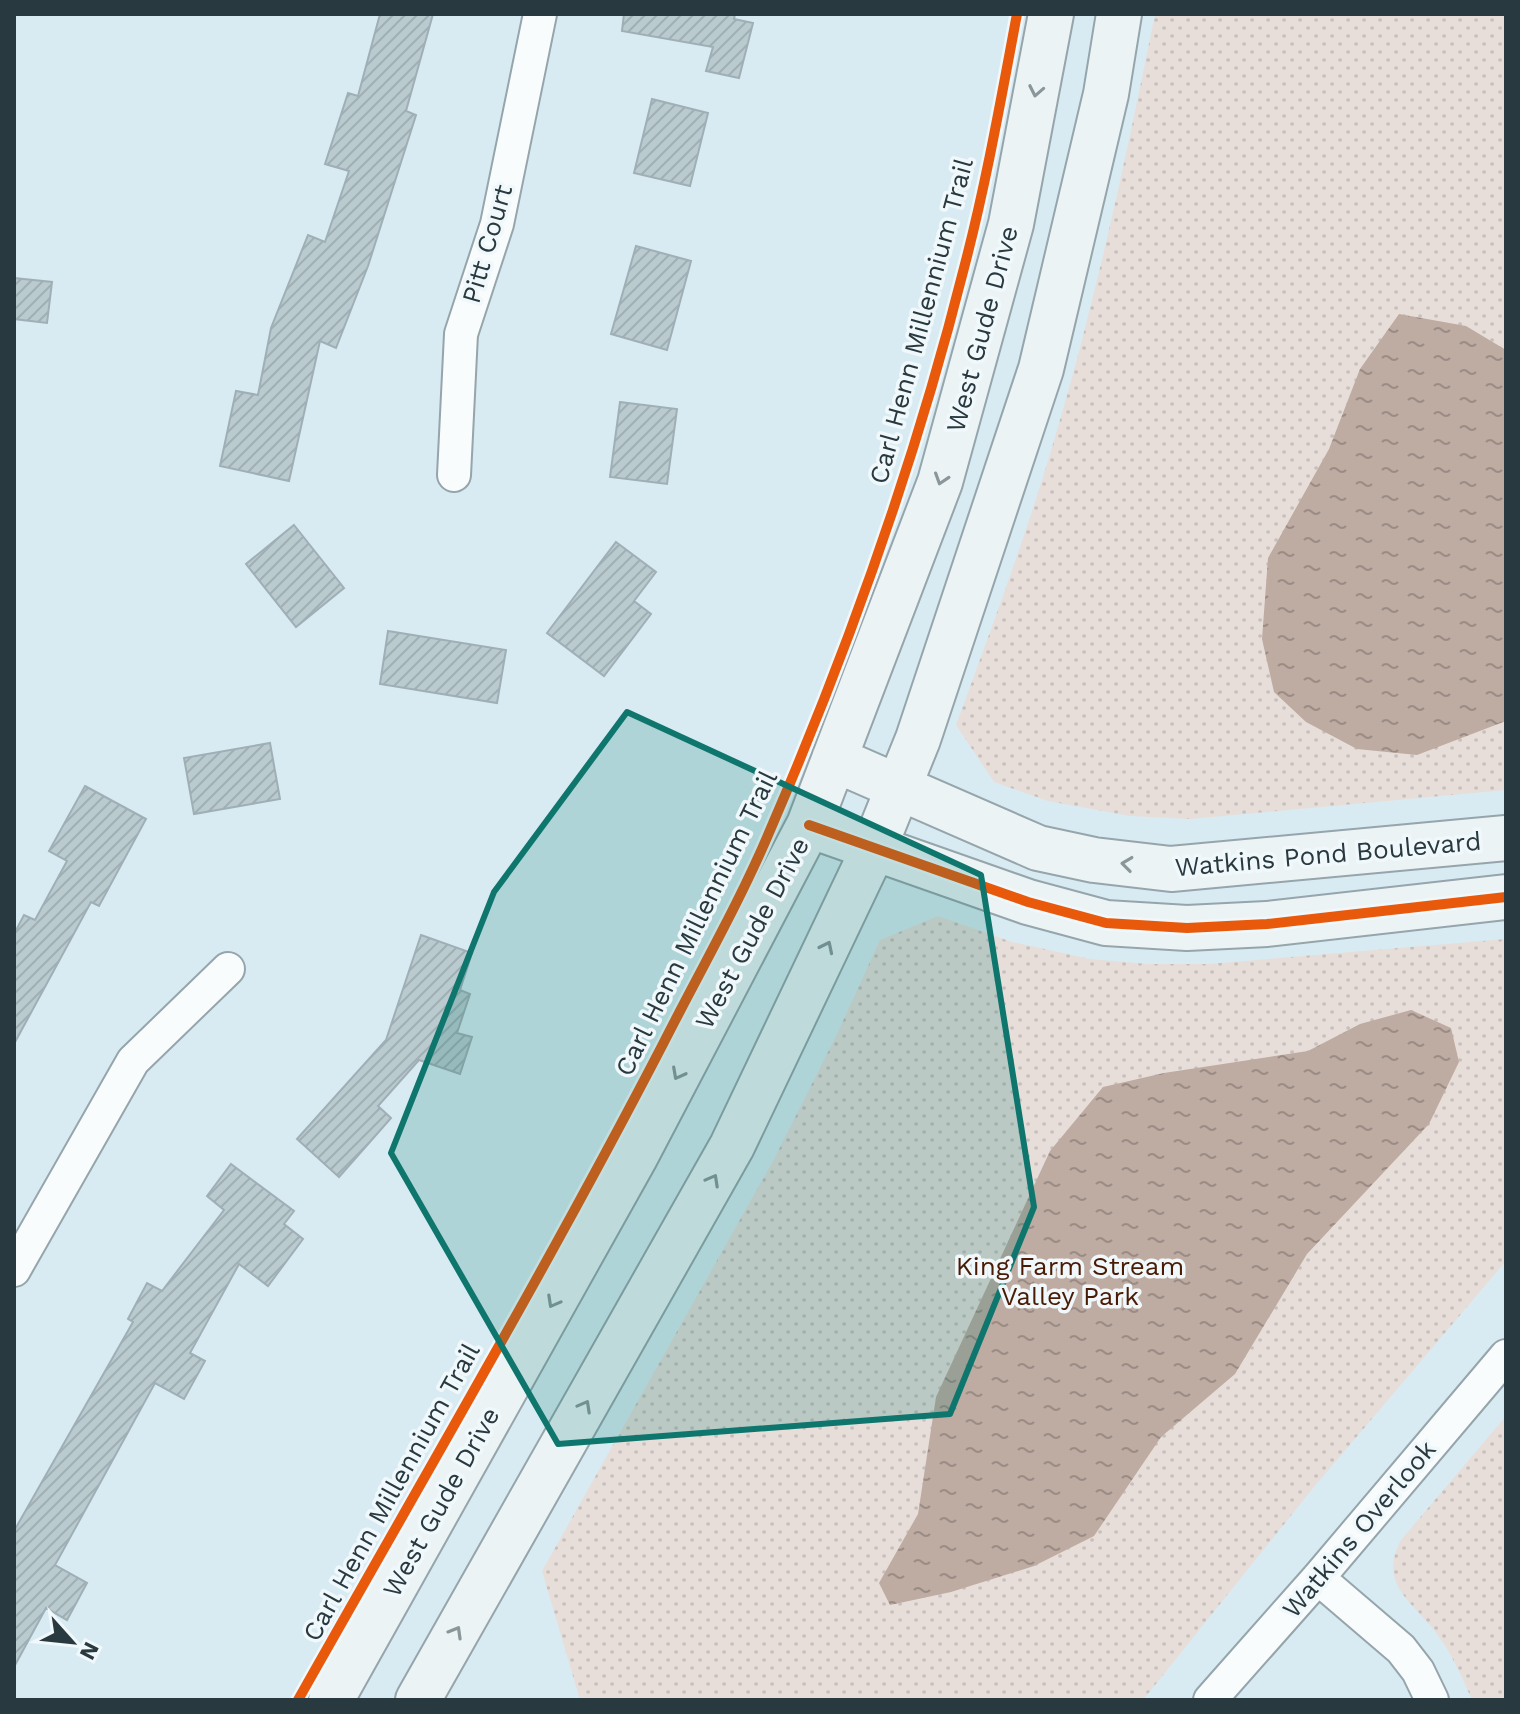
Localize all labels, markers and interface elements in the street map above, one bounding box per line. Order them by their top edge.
one-way arrow [1028,83,1045,97]
street label: Carl Henn Millennium Trail [863,155,979,487]
street label: Pitt Court [456,181,518,307]
street label: West Gude Drive [940,223,1024,435]
one-way arrow [934,471,950,485]
street label: Carl Henn Millennium Trail [609,765,783,1081]
street label: Watkins Pond Boulevard [1174,826,1482,882]
street label: West Gude Drive [689,832,815,1034]
one-way arrow [1120,856,1133,873]
one-way arrow [817,940,833,955]
one-way arrow [673,1066,688,1081]
one-way arrow [703,1174,718,1188]
park label: King Farm Stream Valley Park [956,1251,1184,1311]
one-way arrow [548,1294,563,1309]
street label: Carl Henn Millennium Trail [296,1338,486,1646]
one-way arrow [575,1401,591,1415]
street label: West Gude Drive [376,1402,506,1602]
street label: Watkins Overlook [1276,1434,1442,1624]
north arrow [32,1602,112,1682]
one-way arrow [446,1626,462,1641]
text: N [75,1638,104,1664]

